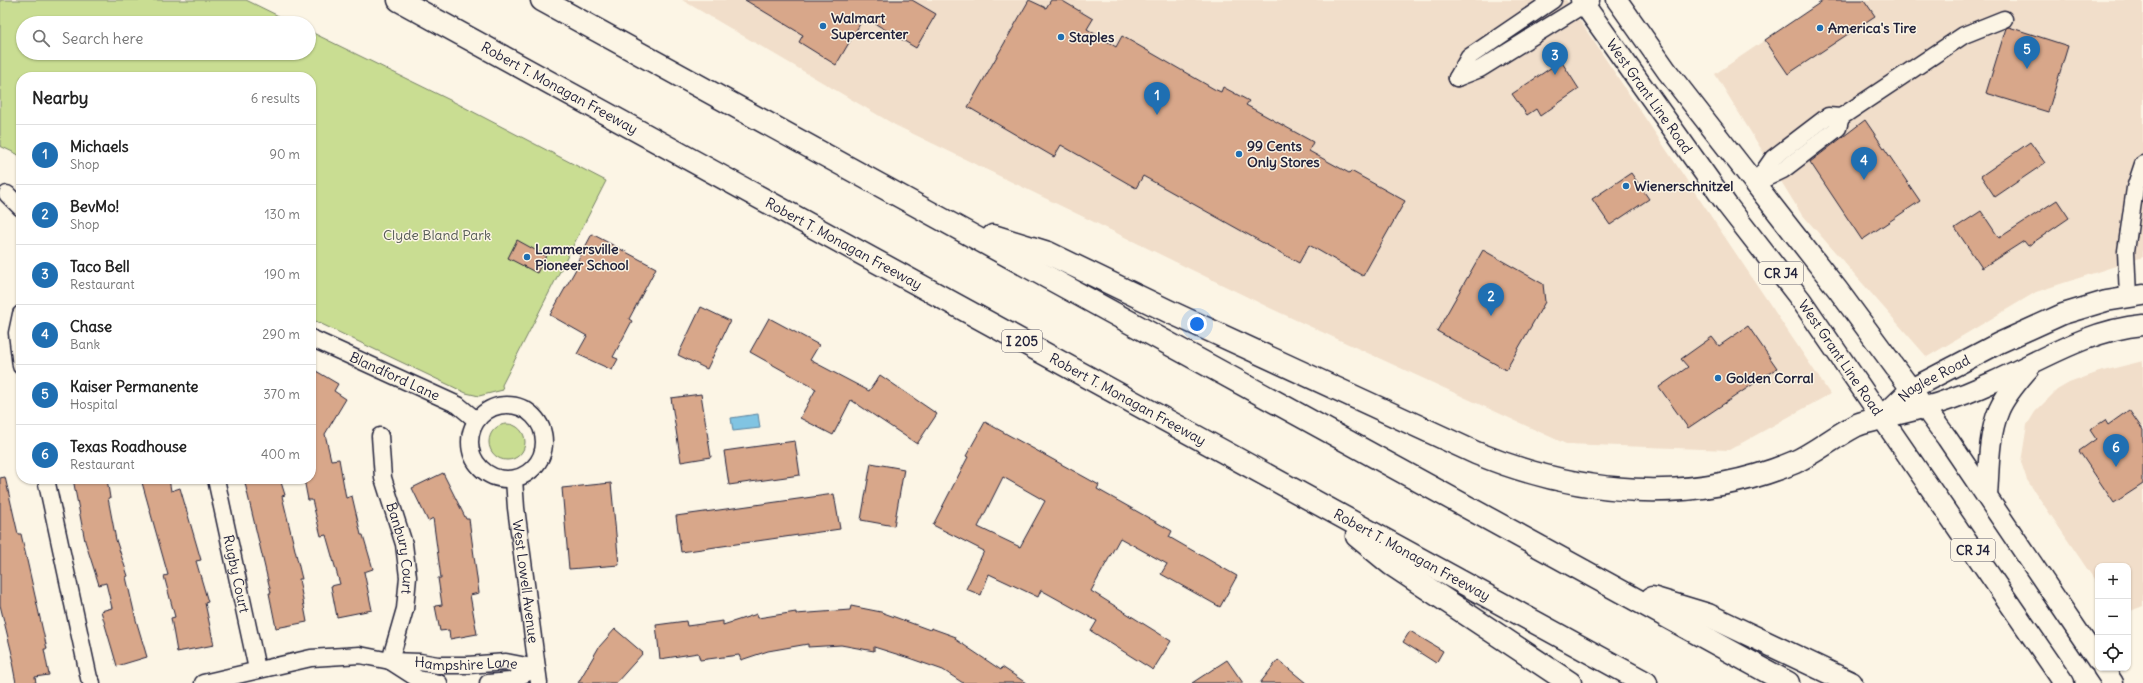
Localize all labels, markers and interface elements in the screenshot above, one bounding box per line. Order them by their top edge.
place label: Walmart Supercenter [831,9,909,43]
search box [16,16,316,60]
place label: America's Tire [1828,19,1917,37]
marker: Walmart Supercenter [818,21,828,31]
marker: America's Tire [1815,23,1825,33]
icon: search [30,27,52,49]
place label: Staples [1069,28,1115,46]
text: Search here [62,29,143,48]
marker: Staples [1056,32,1066,42]
street label: West Grant Line Road [1603,35,1696,157]
pin: 5 [2014,36,2040,69]
street label: Robert T. Monagan Freeway [478,38,641,138]
pin: 3 [1542,42,1568,75]
pin: 1 [1144,82,1170,115]
text: Nearby [32,87,88,109]
text: 6 results [251,90,300,107]
text: Michaels [70,137,129,156]
place label: 99 Cents Only Stores [1247,137,1320,171]
text: 1 [42,146,48,163]
text: 90 m [269,146,300,163]
pin: 4 [1851,147,1877,180]
marker: 99 Cents Only Stores [1234,149,1244,159]
text: Shop [70,156,99,173]
place label: Wienerschnitzel [1634,177,1733,195]
marker: Wienerschnitzel [1621,181,1631,191]
street label: Robert T. Monagan Freeway [762,193,925,294]
text: BevMo! [70,197,119,216]
text: 2 [41,206,49,223]
text: 130 m [264,206,300,223]
text: Shop [70,216,99,233]
park label: Clyde Bland Park [383,226,491,244]
place label: Lammersville Pioneer School [535,240,629,274]
marker: Lammersville Pioneer School [522,252,532,262]
text: Taco Bell [70,257,130,276]
road number: CR J4 [1759,262,1803,284]
text: 3 [41,266,49,283]
text: 190 m [264,266,300,283]
text: Restaurant [70,276,135,293]
pin: 2 [1478,283,1504,316]
street label: West Grant Line Road [1795,296,1887,419]
your location [1187,314,1207,334]
text: Chase [70,317,112,336]
text: 4 [41,326,49,343]
text: 290 m [262,326,300,343]
road number: I 205 [1002,330,1042,352]
text: Bank [70,336,100,353]
street label: Blandford Lane [347,348,443,405]
street label: Robert T. Monagan Freeway [1046,349,1209,449]
street label: Naglee Road [1894,351,1973,406]
place label: Golden Corral [1726,369,1814,387]
marker: Golden Corral [1713,373,1723,383]
text: Kaiser Permanente [70,377,198,396]
text: 5 [41,386,49,403]
text: 370 m [263,386,300,403]
text: Hospital [70,396,118,413]
pin: 6 [2103,434,2129,467]
text: Texas Roadhouse [70,437,187,456]
text: 6 [41,446,49,463]
text: 400 m [261,446,300,463]
text: Restaurant [70,456,135,473]
street label: Banbury Court [382,500,417,595]
street label: Robert T. Monagan Freeway [1331,505,1493,605]
street label: West Lowell Avenue [509,518,543,644]
street label: Rugby Court [219,533,254,615]
road number: CR J4 [1951,539,1995,561]
map controls [2095,563,2131,671]
button: + [2095,563,2131,599]
button: − [2095,599,2131,635]
button: locate [2095,635,2131,671]
street label: Hampshire Lane [414,652,519,674]

